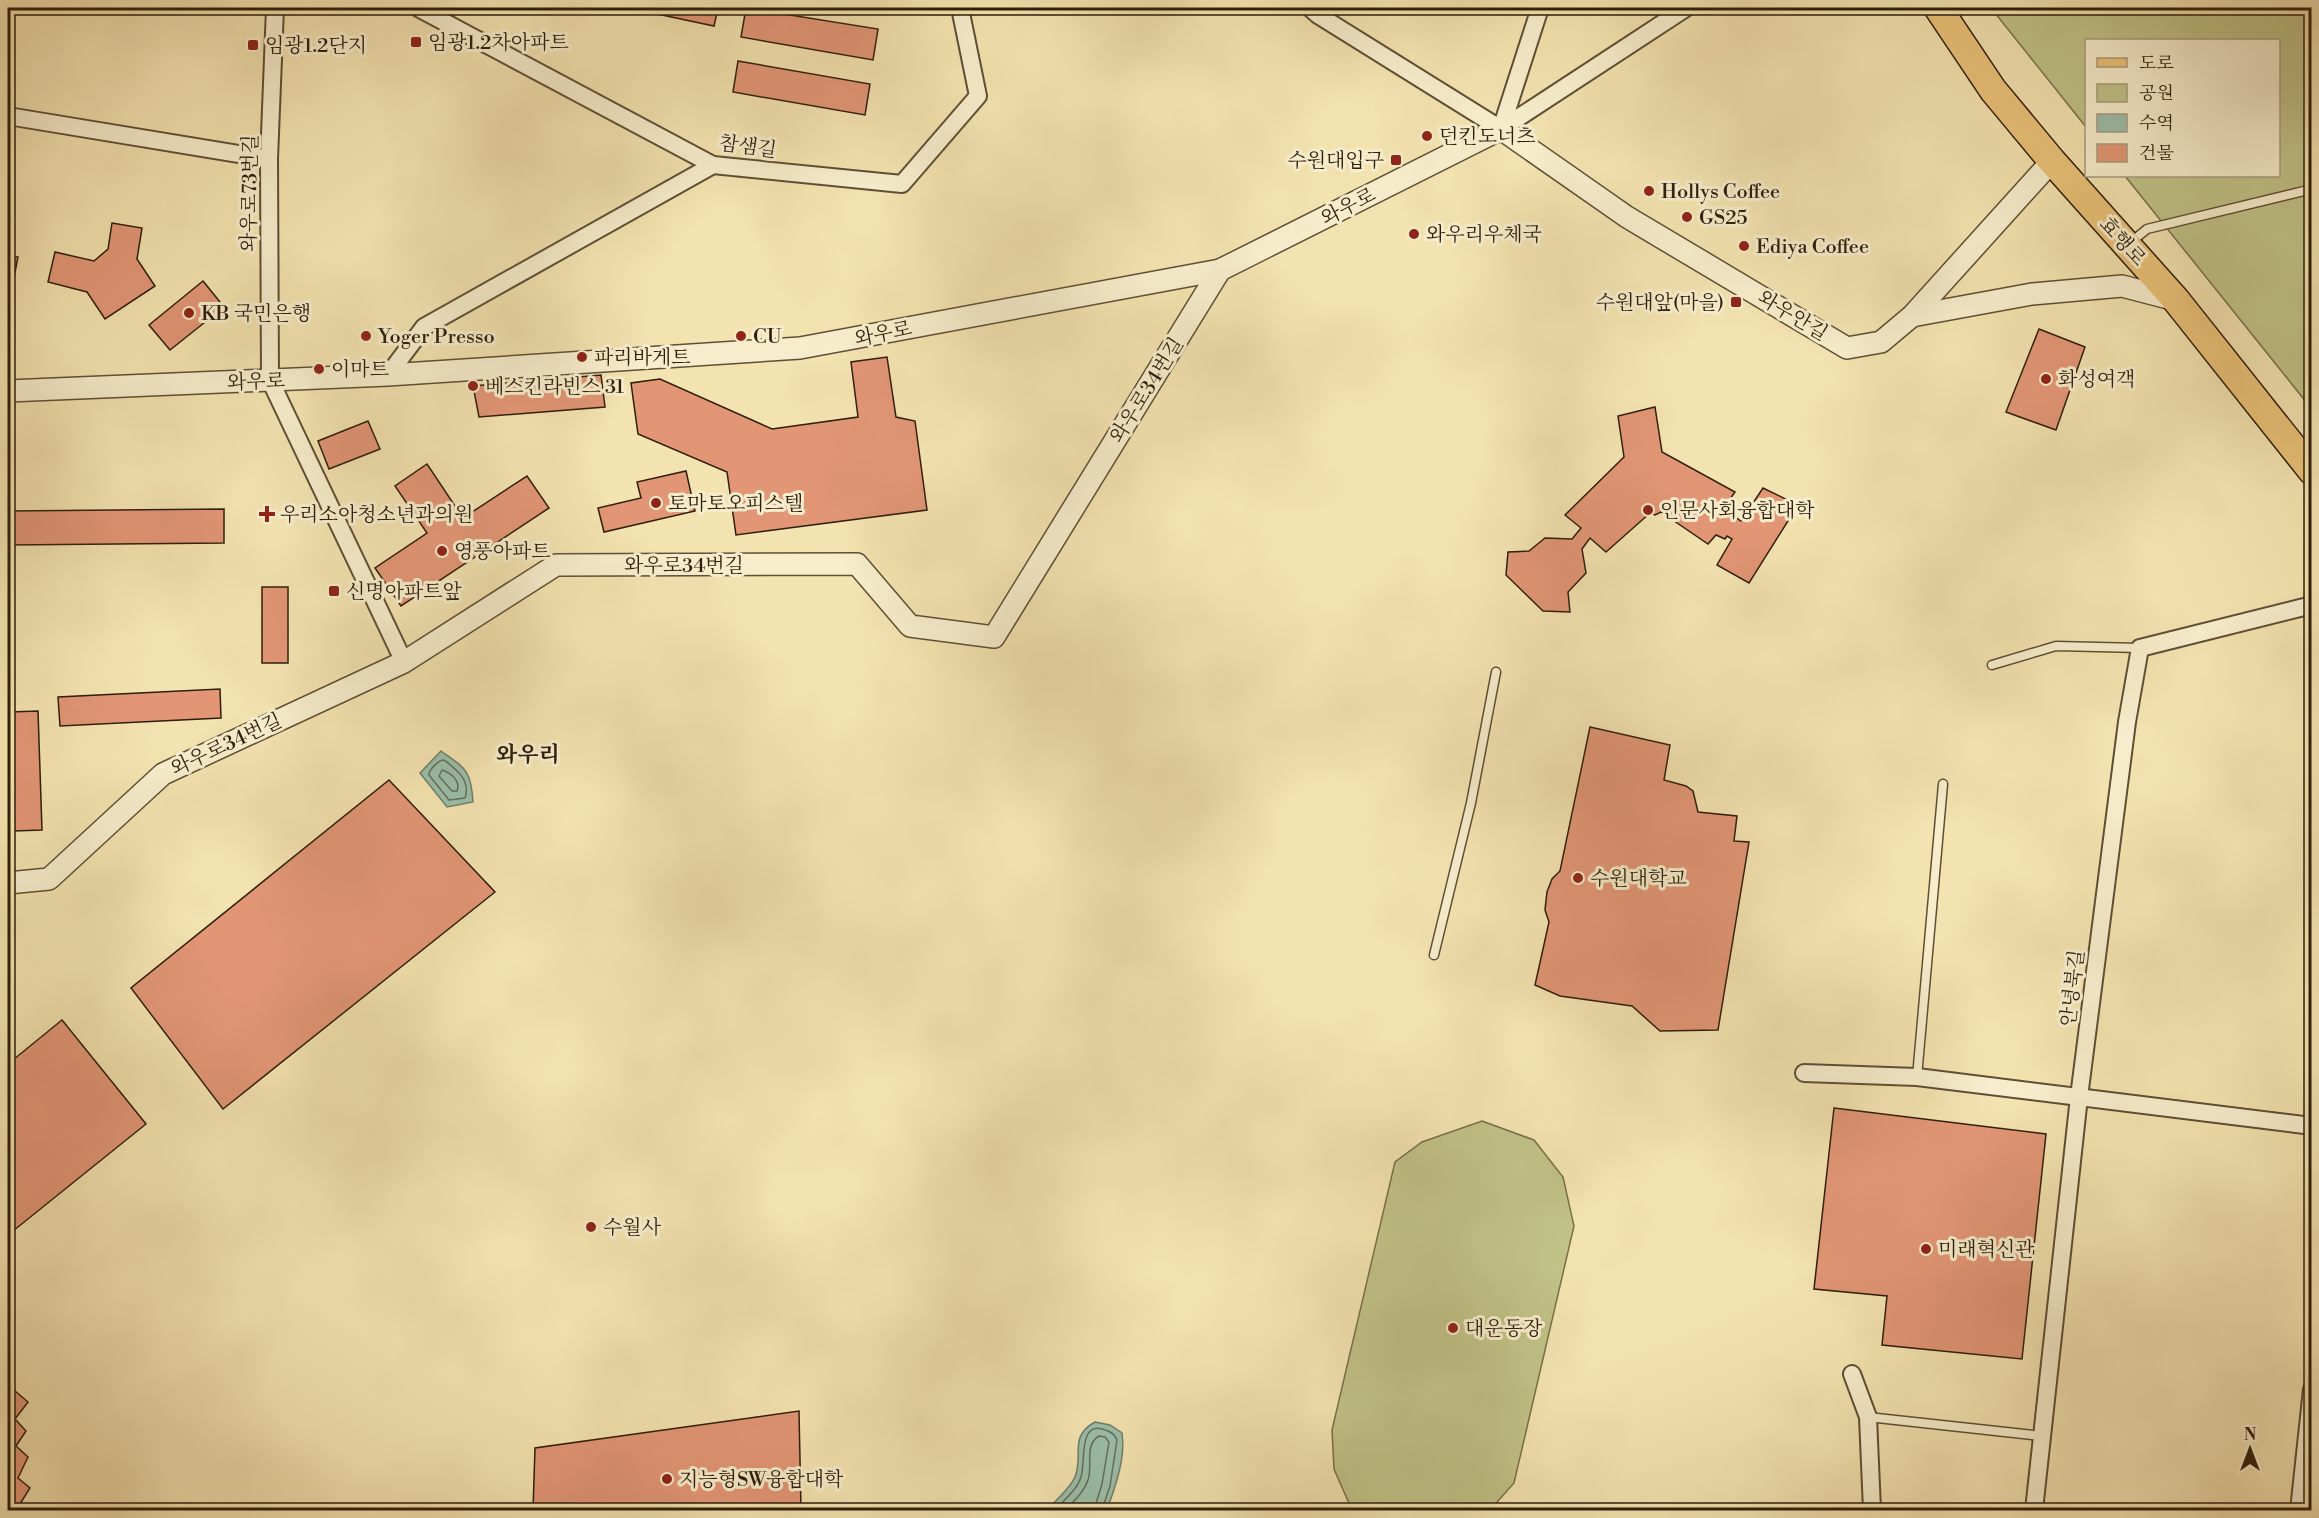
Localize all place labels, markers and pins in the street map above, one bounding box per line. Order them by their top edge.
place label: 임광1.2차아파트 [428,31,569,56]
place label: 임광1.2단지 [265,34,367,59]
marker: 임광1.2차아파트 [409,35,423,49]
marker: 임광1.2단지 [246,38,260,52]
place label: 던킨도너츠 [1439,125,1536,150]
marker: 던킨도너츠 [1420,129,1434,143]
place label: 수원대입구 [1287,149,1384,174]
marker: 수원대입구 [1389,153,1403,167]
place label: Hollys Coffee [1661,180,1780,205]
marker: Hollys Coffee [1642,184,1656,198]
place label: GS25 [1699,206,1748,231]
marker: GS25 [1680,210,1694,224]
place label: 와우리우체국 [1426,223,1542,248]
marker: 와우리우체국 [1407,227,1421,241]
place label: Ediya Coffee [1756,235,1869,260]
marker: Ediya Coffee [1737,239,1751,253]
place label: 수원대앞(마을) [1596,291,1724,316]
marker: 수원대앞(마을) [1729,295,1743,309]
place label: KB 국민은행 [201,302,311,327]
marker: KB 국민은행 [182,306,196,320]
place label: Yoger Presso [377,325,495,350]
place label: CU [753,325,782,350]
marker: Yoger Presso [359,329,373,343]
marker: CU [734,329,748,343]
place label: 파리바게트 [594,346,691,371]
marker: 파리바게트 [575,350,589,364]
place label: 이마트 [331,358,389,383]
marker: 이마트 [312,362,326,376]
place label: 화성여객 [2058,368,2135,393]
marker: 화성여객 [2039,372,2053,386]
place label: 베스킨라빈스 31 [485,375,625,400]
marker: 베스킨라빈스 31 [466,379,480,393]
place label: 토마토오피스텔 [668,492,803,517]
marker: 토마토오피스텔 [649,496,663,510]
place label: 인문사회융합대학 [1660,499,1815,524]
place label: 우리소아청소년과의원 [280,503,473,528]
marker: 인문사회융합대학 [1641,503,1655,517]
marker: 우리소아청소년과의원 [258,505,276,523]
place label: 영풍아파트 [454,540,551,565]
marker: 영풍아파트 [435,544,449,558]
place label: 신명아파트앞 [346,580,463,605]
marker: 신명아파트앞 [327,584,341,598]
place label: 수원대학교 [1590,867,1687,892]
marker: 수원대학교 [1571,871,1585,885]
place label: 수월사 [603,1216,662,1241]
marker: 수월사 [584,1220,598,1234]
place label: 미래혁신관 [1938,1238,2035,1263]
marker: 미래혁신관 [1919,1242,1933,1256]
place label: 대운동장 [1465,1317,1543,1342]
marker: 대운동장 [1446,1321,1460,1335]
place label: 지능형SW융합대학 [679,1468,844,1493]
marker: 지능형SW융합대학 [660,1472,674,1486]

